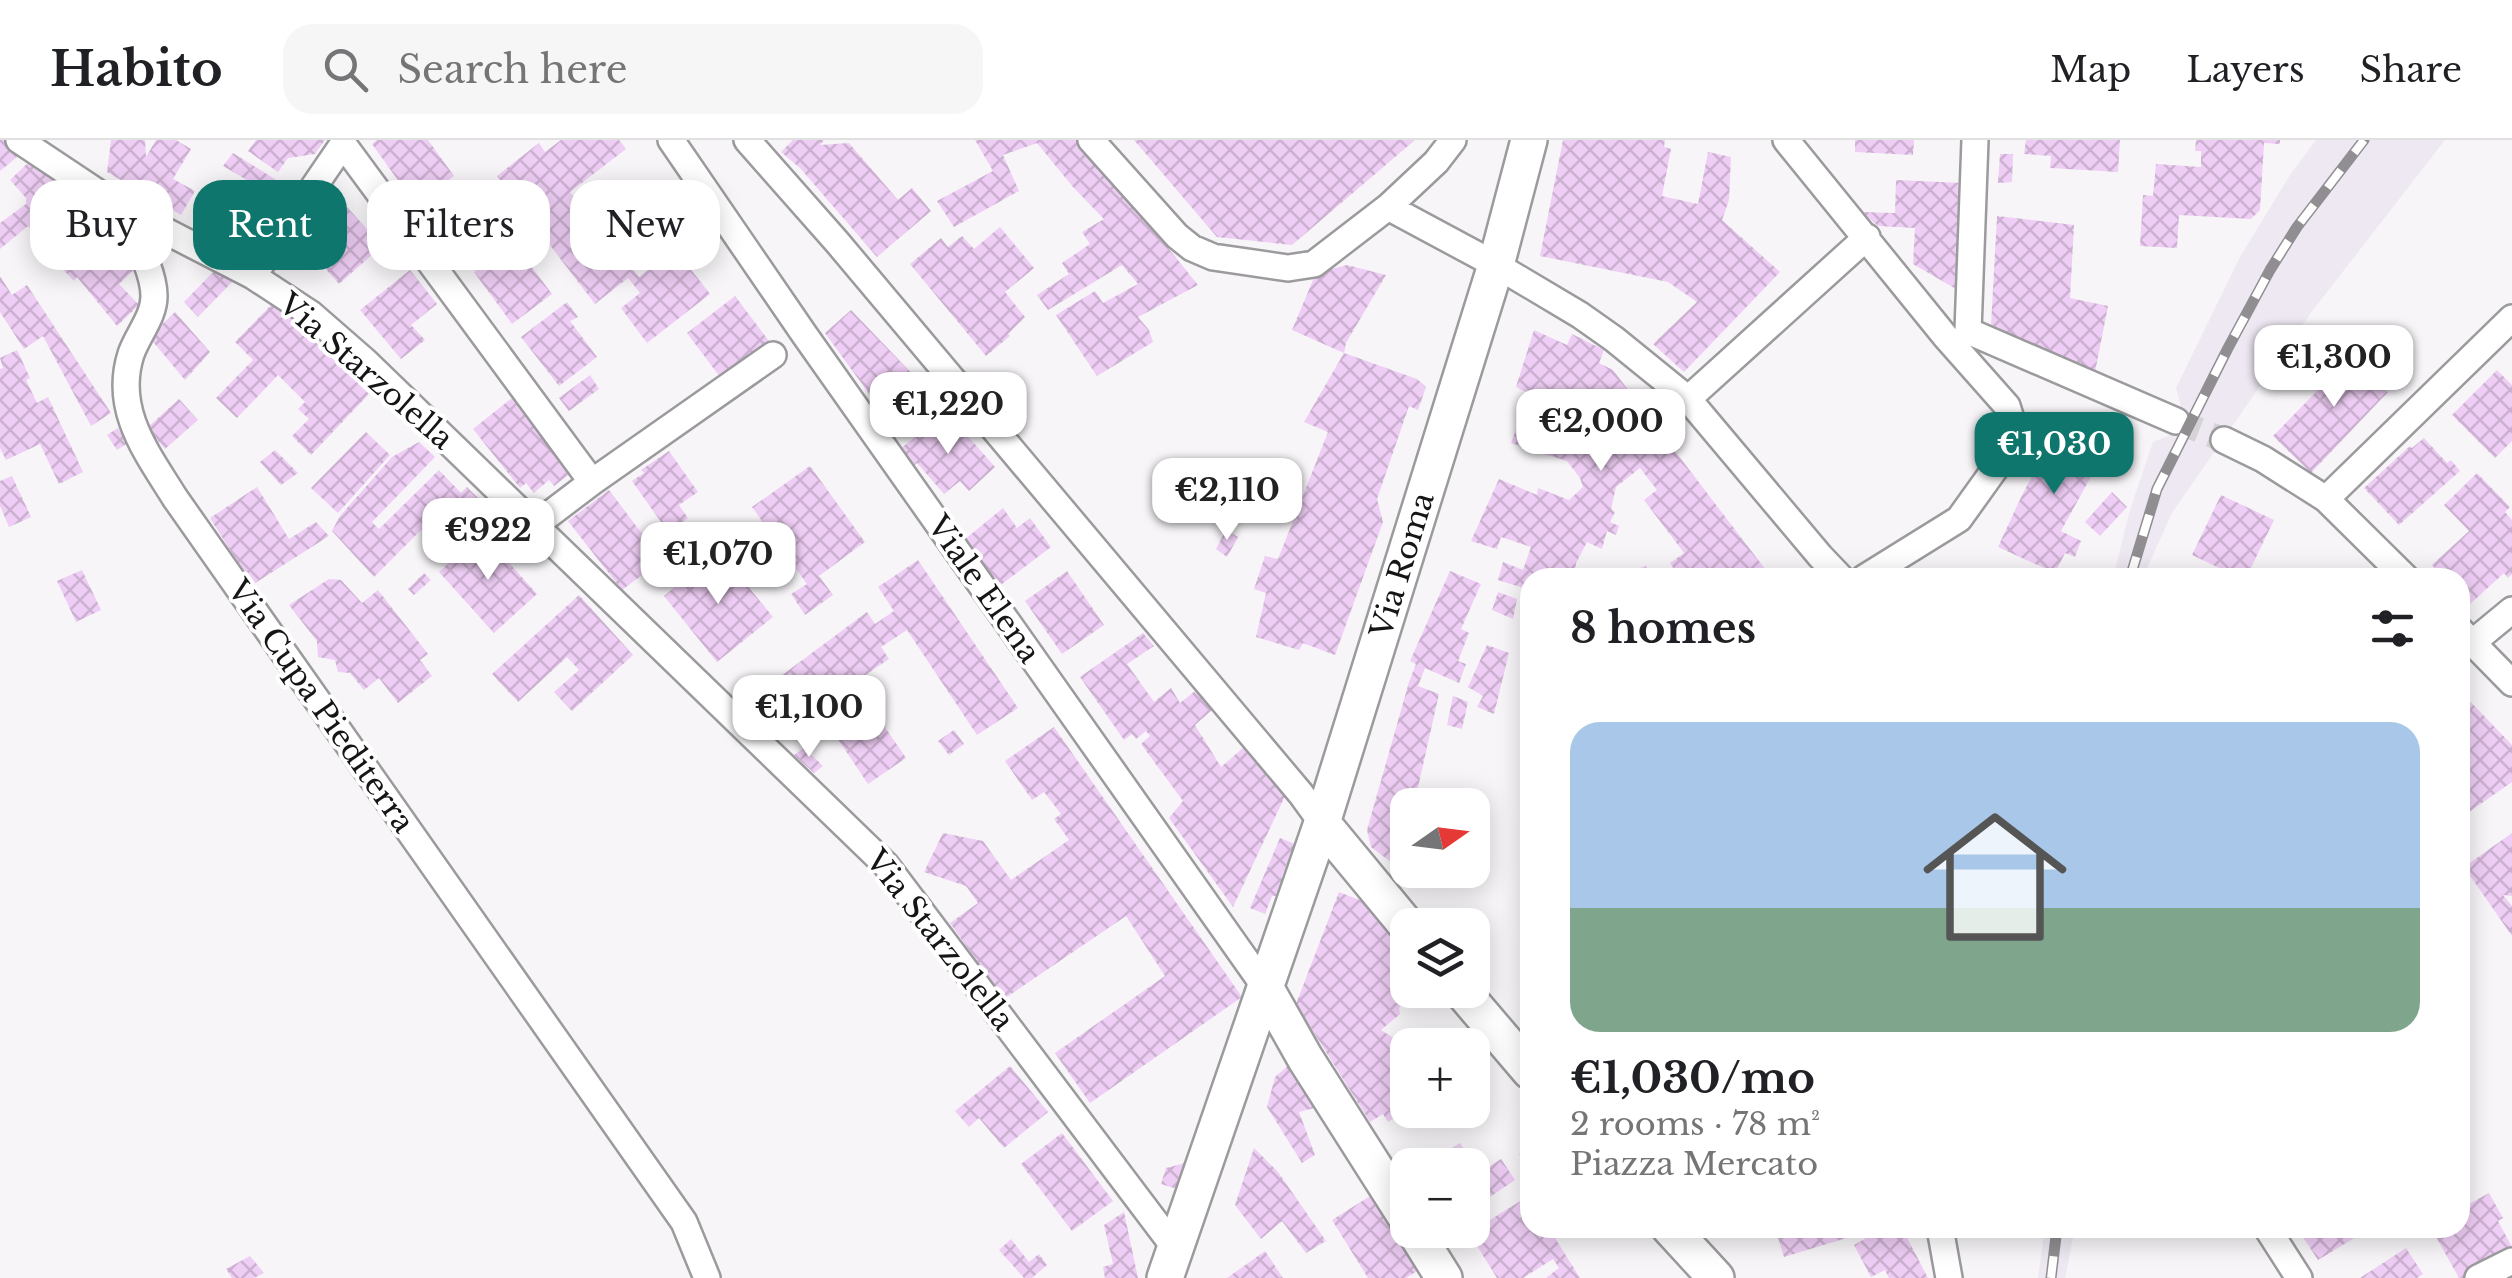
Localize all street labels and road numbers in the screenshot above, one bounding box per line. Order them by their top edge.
street label: Via Starzolella [270,284,461,457]
street label: Via Roma [1362,487,1442,643]
street label: Viale Elena [919,507,1049,670]
street label: Via Cupa Piediterra [219,572,422,840]
street label: Via Starzolella [857,841,1022,1038]

